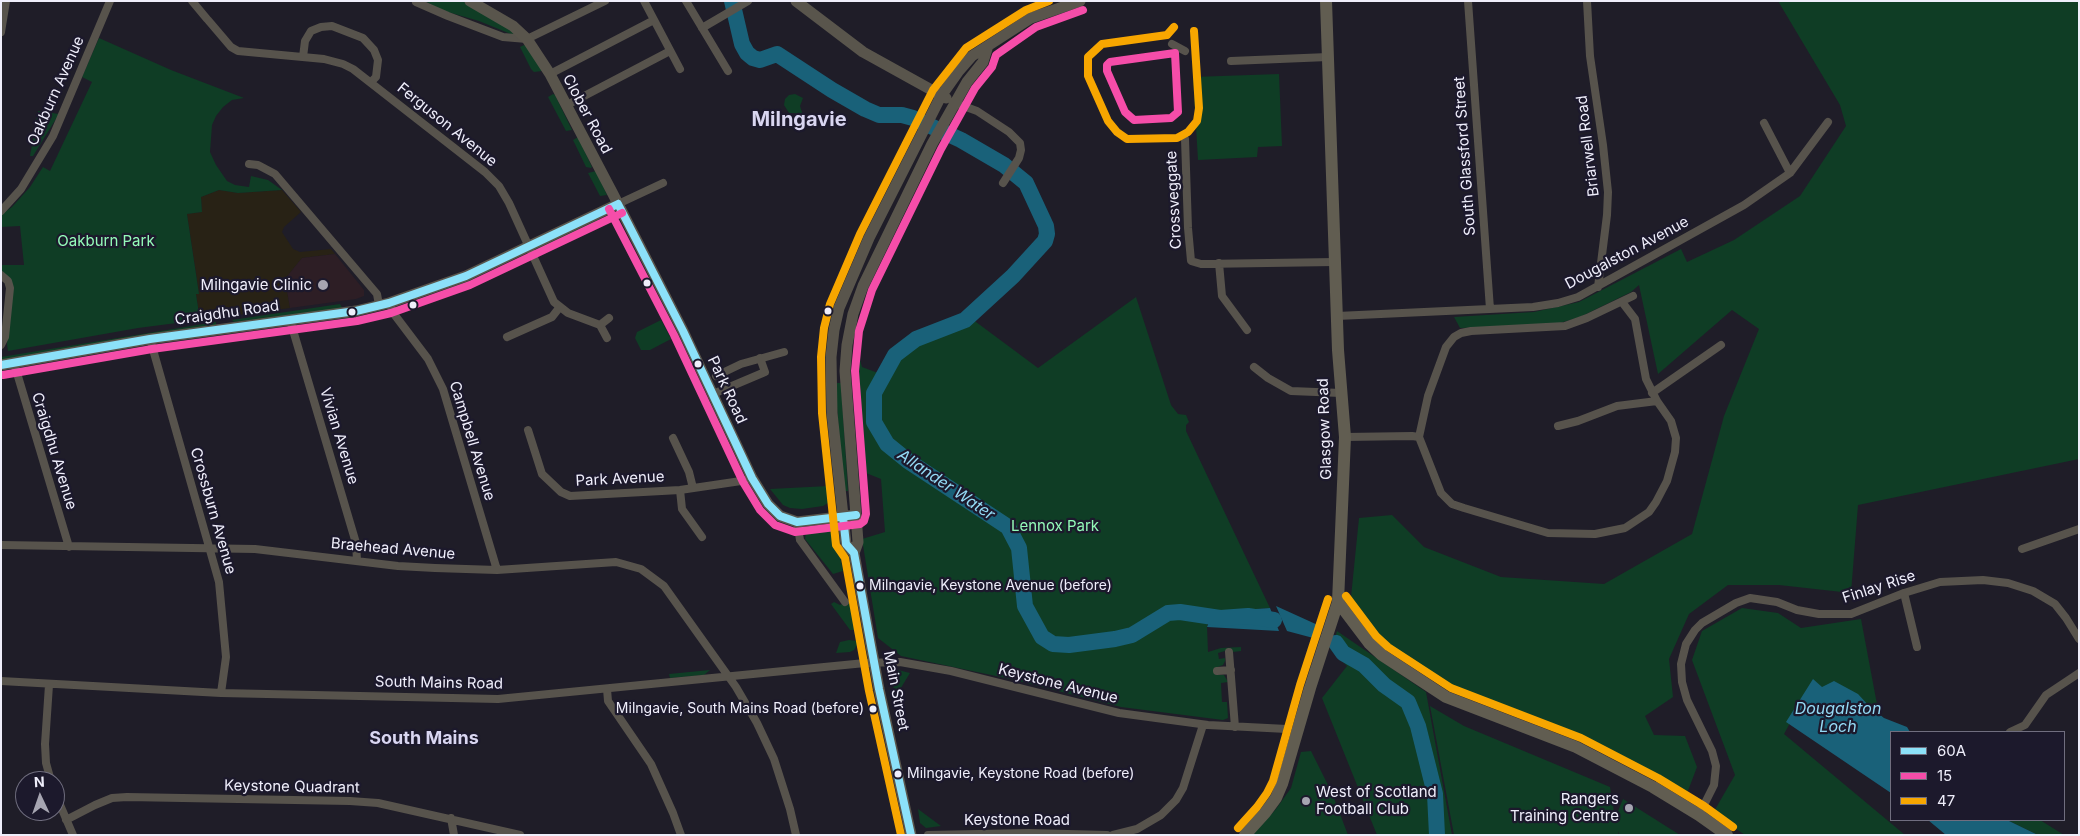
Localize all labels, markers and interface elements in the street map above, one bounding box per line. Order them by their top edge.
street label: Oakburn Avenue [24,34,88,148]
street label: Clober Road [558,71,616,157]
street label: South Glassford Street [1450,76,1480,236]
street label: Ferguson Avenue [393,79,501,171]
street label: Briarwell Road [1573,94,1603,198]
district label: Milngavie [751,108,847,132]
street label: Crossveggate [1162,150,1186,250]
street label: Dougalston Avenue [1562,213,1692,293]
park label: Oakburn Park [57,232,155,250]
place label: Milngavie Clinic [201,276,312,294]
marker: Milngavie Clinic [316,278,330,292]
unlabelled marker [642,278,652,288]
street label: Craigdhu Road [174,297,280,329]
unlabelled marker [408,300,418,310]
unlabelled marker [823,306,833,316]
unlabelled marker [347,307,357,317]
street label: Park Road [704,353,750,427]
unlabelled marker [693,359,703,369]
street label: Glasgow Road [1314,378,1336,480]
street label: Campbell Avenue [445,379,499,503]
street label: Vivian Avenue [316,385,362,487]
street label: Craigdhu Avenue [28,390,80,512]
street label: Crossburn Avenue [186,446,240,576]
water label: Allander Water [894,446,998,524]
street label: Park Avenue [575,468,665,490]
park label: Lennox Park [1011,517,1099,535]
street label: Braehead Avenue [330,535,456,563]
street label: Finlay Rise [1840,567,1918,607]
place label: Milngavie, Keystone Avenue (before) [869,578,1112,594]
marker: Milngavie, Keystone Avenue (before) [855,581,865,591]
street label: Main Street [879,650,913,732]
street label: Keystone Avenue [996,660,1120,708]
street label: South Mains Road [375,673,503,693]
water label: Dougalston Loch [1795,699,1881,737]
place label: Milngavie, South Mains Road (before) [616,701,864,717]
marker: Milngavie, South Mains Road (before) [868,704,878,714]
district label: South Mains [369,728,479,750]
legend [1890,731,2065,821]
text: 60A [1937,741,1966,760]
place label: Milngavie, Keystone Road (before) [907,766,1134,782]
text: 15 [1937,766,1952,785]
marker: Milngavie, Keystone Road (before) [893,769,903,779]
north arrow [15,771,65,821]
text: N [33,773,45,790]
street label: Keystone Quadrant [224,777,360,797]
place label: West of Scotland Football Club [1316,783,1437,818]
place label: Rangers Training Centre [1510,790,1619,825]
text: 47 [1937,791,1955,810]
marker: West of Scotland Football Club [1300,795,1312,807]
marker: Rangers Training Centre [1623,802,1635,814]
street label: Keystone Road [964,811,1070,829]

